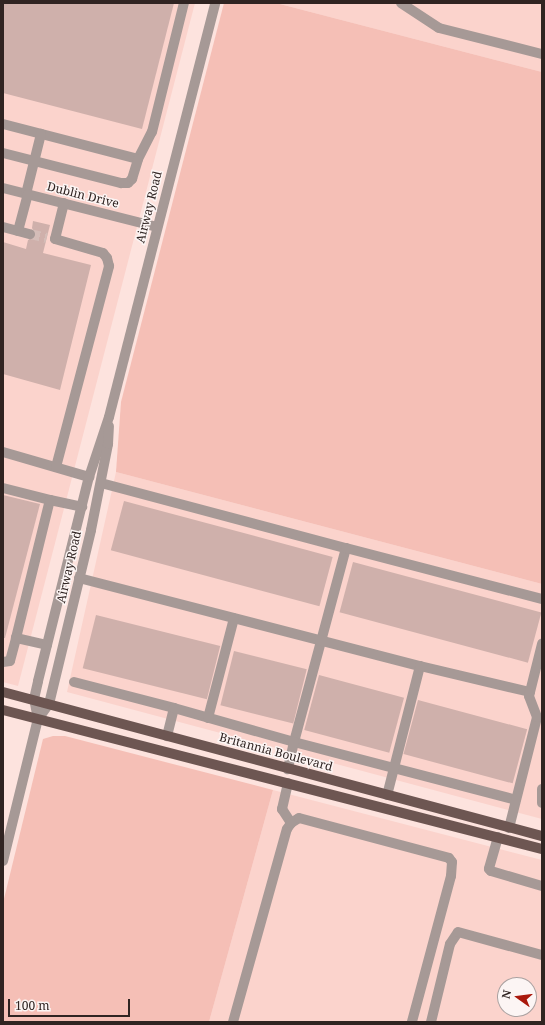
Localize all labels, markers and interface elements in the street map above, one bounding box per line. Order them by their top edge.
street label: Airway Road [133,170,165,244]
street label: Dublin Drive [45,179,121,211]
street label: Airway Road [54,530,84,604]
street label: Britannia Boulevard [218,730,334,774]
north arrow [497,977,537,1017]
text: N [498,988,514,1000]
scale bar [10,991,132,1017]
text: 100 m [15,997,50,1014]

